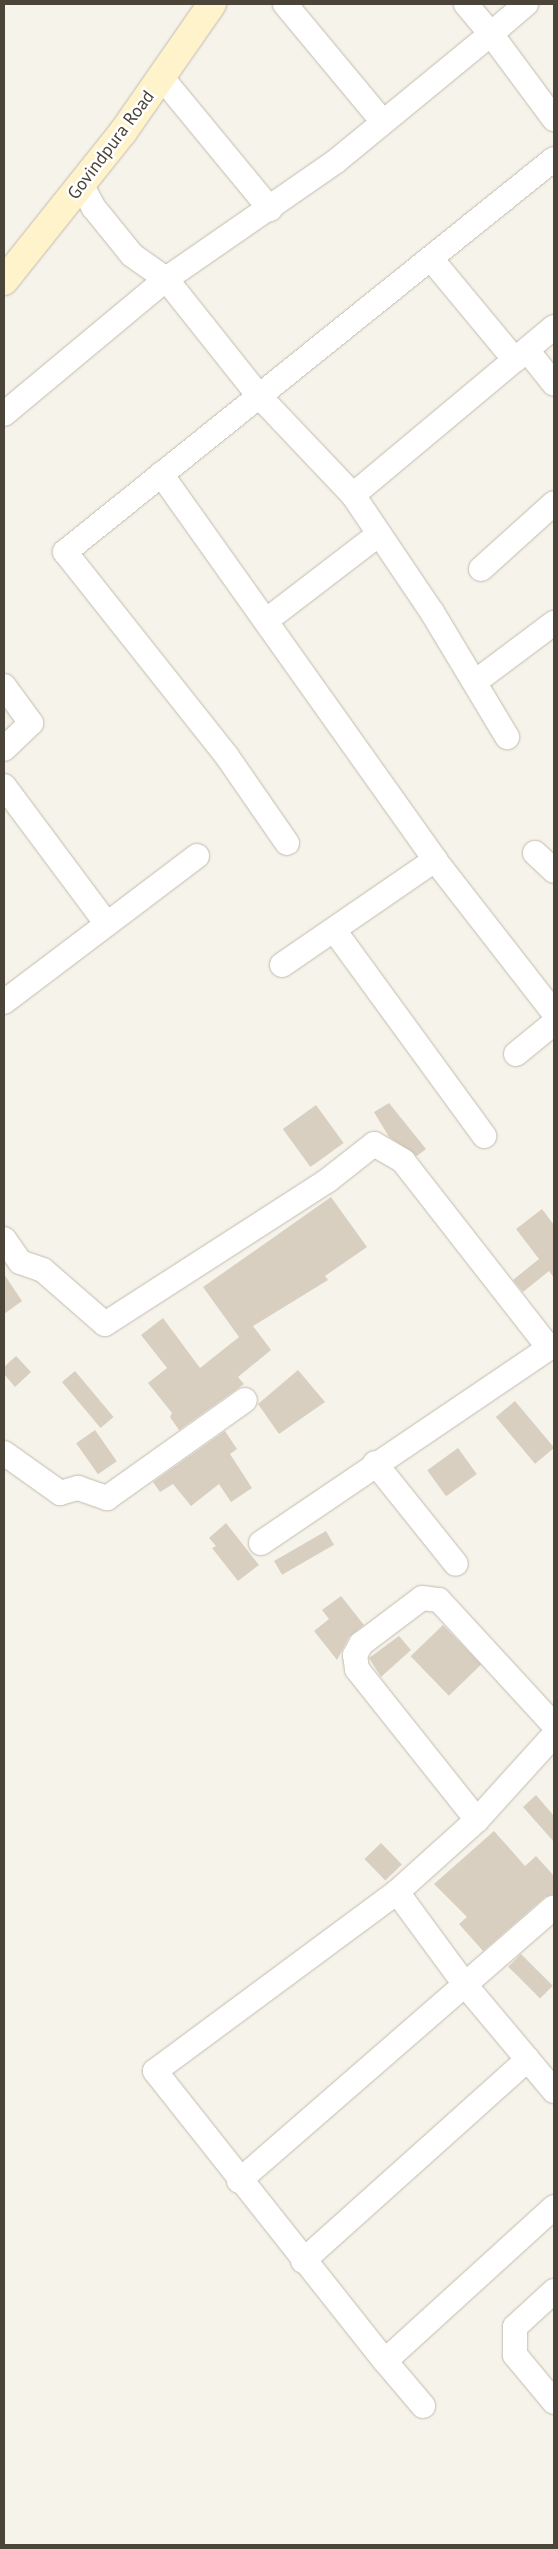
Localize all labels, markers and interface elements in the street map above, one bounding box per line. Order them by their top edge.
street label: Govindpura Road [63,86,159,204]

